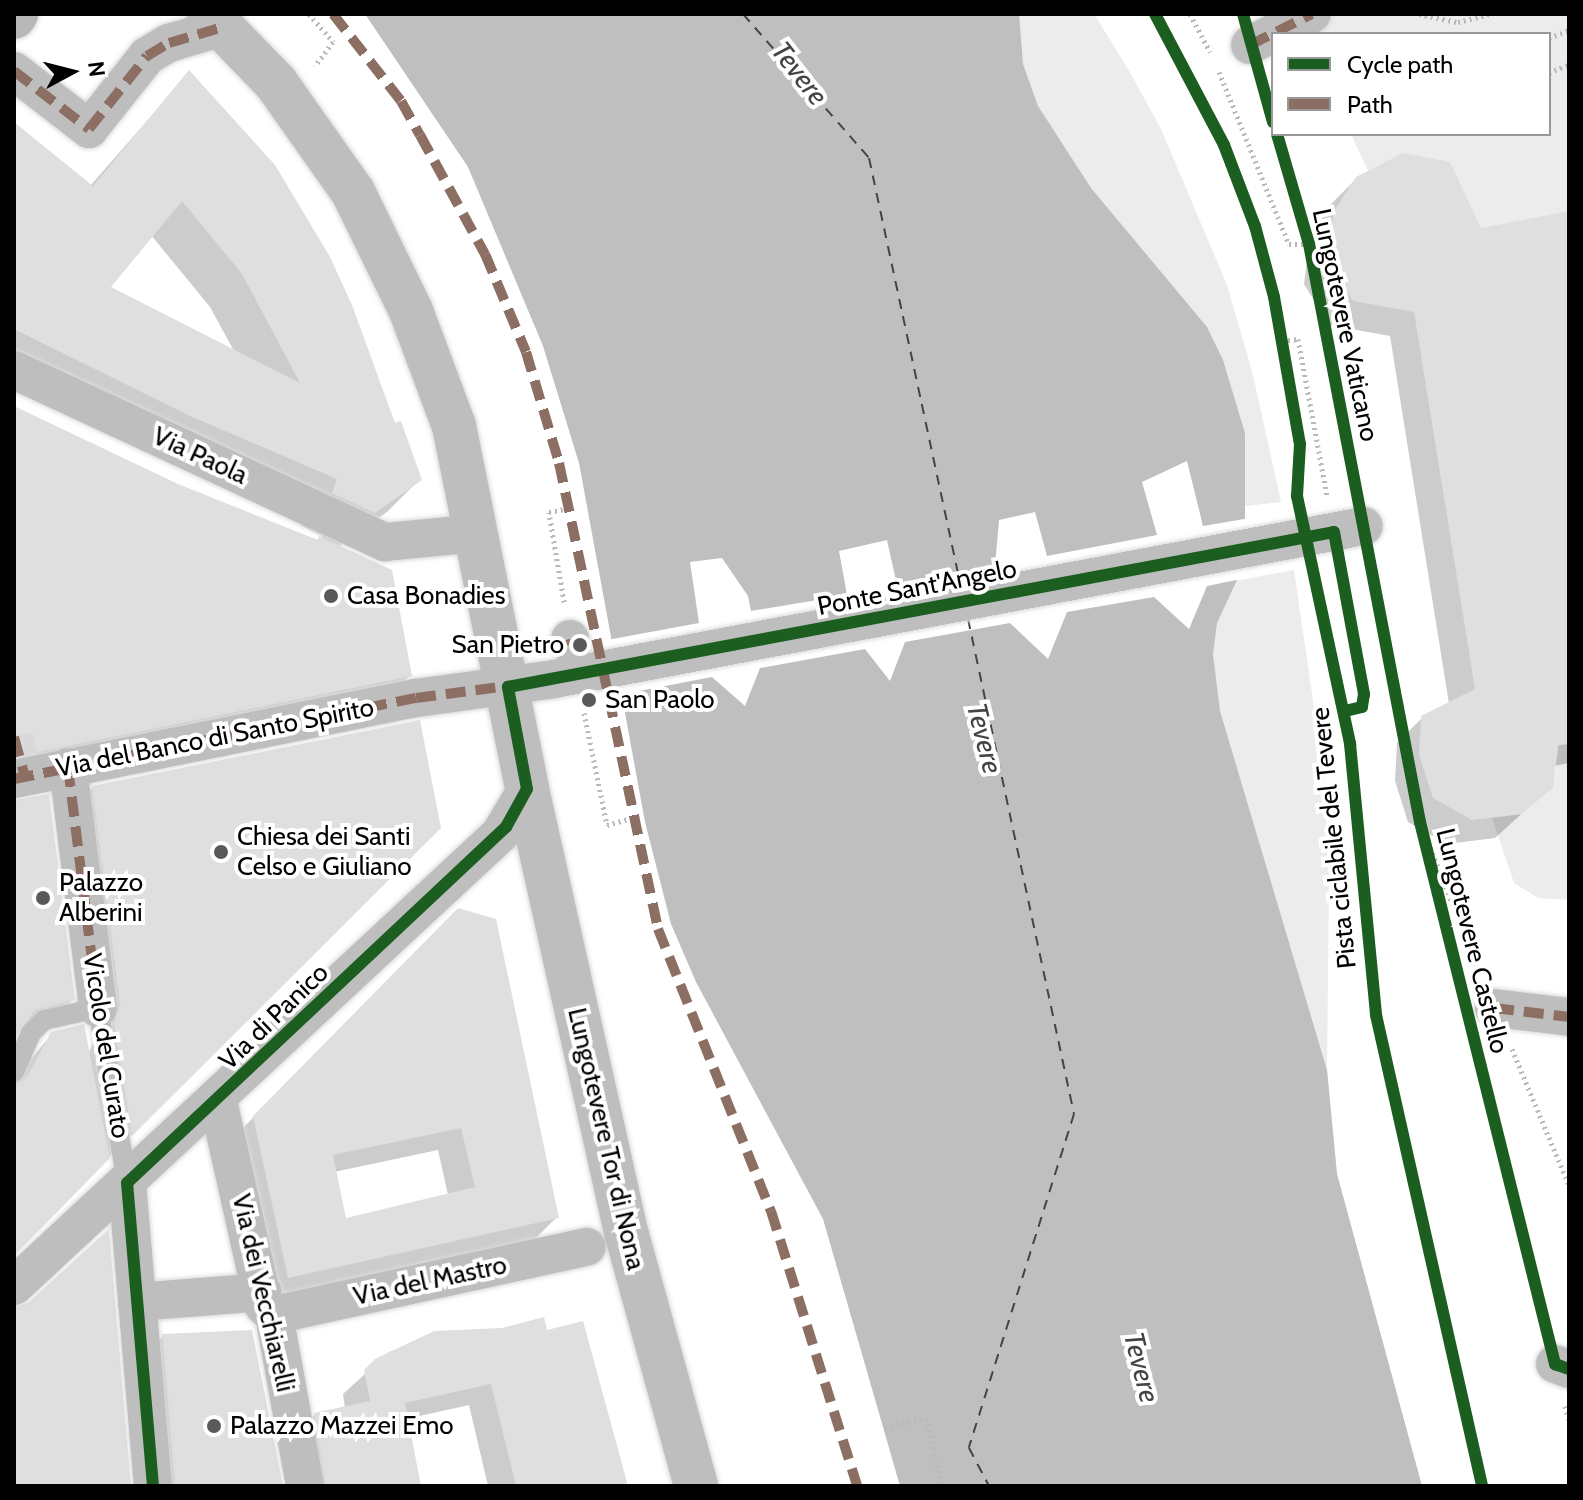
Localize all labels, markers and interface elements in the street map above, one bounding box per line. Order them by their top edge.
north arrow [32,32,112,112]
legend [1271,32,1551,136]
water label: Tevere [765,34,835,112]
text: Cycle path [1347,50,1453,79]
text: N [82,60,111,78]
text: Path [1347,90,1393,119]
street label: Lungotevere Vaticano [1305,206,1385,444]
street label: Via Paola [148,421,252,491]
street label: Ponte Sant'Angelo [815,553,1019,623]
place label: Casa Bonadies [347,580,505,612]
marker: Casa Bonadies [322,587,340,605]
place label: San Pietro [451,629,564,661]
marker: San Pietro [571,636,589,654]
place label: San Paolo [605,684,715,716]
marker: San Paolo [580,691,598,709]
street label: Via del Banco di Santo Spirito [53,692,377,784]
water label: Tevere [960,699,1010,777]
street label: Pista ciclabile del Tevere [1305,706,1363,970]
place label: Chiesa dei Santi Celso e Giuliano [237,821,412,882]
street label: Lungotevere Castello [1429,825,1515,1057]
marker: Chiesa dei Santi Celso e Giuliano [212,843,230,861]
place label: Palazzo Alberini [59,867,143,928]
marker: Palazzo Alberini [34,889,52,907]
street label: Vicolo del Curato [76,951,136,1141]
street label: Via di Panico [213,957,335,1077]
street label: Lungotevere Tor di Nona [561,1005,651,1273]
street label: Via dei Vecchiarelli [225,1191,301,1395]
street label: Via del Mastro [351,1250,509,1312]
water label: Tevere [1117,1328,1167,1406]
place label: Palazzo Mazzei Emo [230,1410,454,1442]
marker: Palazzo Mazzei Emo [205,1417,223,1435]

